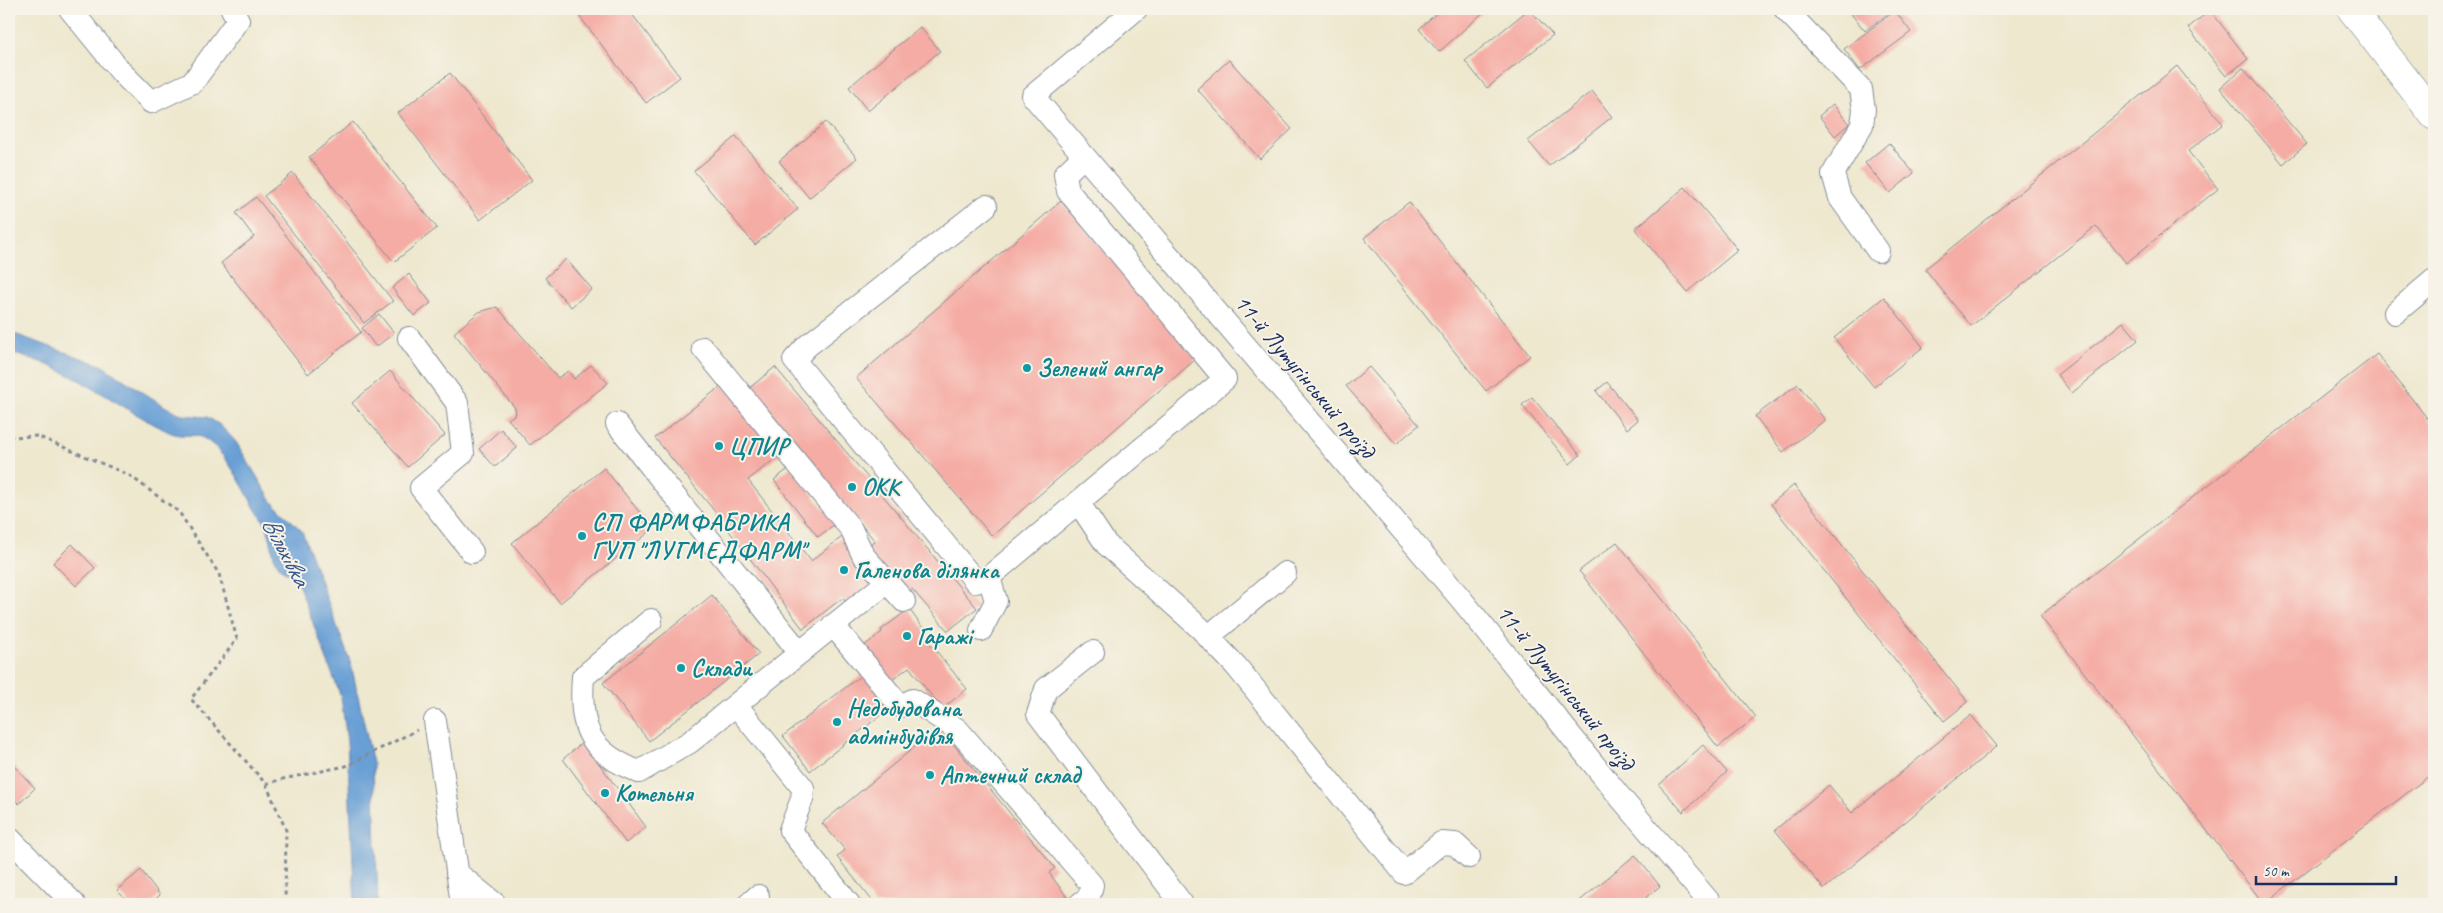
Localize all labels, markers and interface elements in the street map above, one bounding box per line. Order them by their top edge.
street label: 11-й Лутугінський проїзд [1227,288,1384,466]
place label: Зелений ангар [1037,353,1164,383]
marker: Зелений ангар [1021,362,1033,374]
place label: ЦПИР [729,431,792,461]
marker: ЦПИР [713,440,725,452]
place label: ОКК [862,472,903,502]
marker: ОКК [846,481,858,493]
place label: СП ФАРМФАБРИКА ГУП "ЛУГМЕДФАРМ" [592,507,810,565]
water label: Вільхівка [255,511,319,594]
marker: СП ФАРМФАБРИКА ГУП "ЛУГМЕДФАРМ" [576,530,588,542]
place label: Галенова ділянка [854,555,1000,585]
marker: Галенова ділянка [838,564,850,576]
street label: 11-й Лутугінський проїзд [1489,598,1643,778]
place label: Гаражі [917,621,975,651]
marker: Гаражі [901,630,913,642]
place label: Склади [691,653,753,683]
marker: Склади [675,662,687,674]
place label: Недобудована адмінбудівля [847,693,963,751]
marker: Недобудована адмінбудівля [831,716,843,728]
place label: Аптечний склад [940,760,1083,790]
marker: Аптечний склад [924,769,936,781]
place label: Котельня [615,778,695,808]
marker: Котельня [599,787,611,799]
scale bar [2256,853,2396,885]
text: 50 m [2263,862,2290,881]

